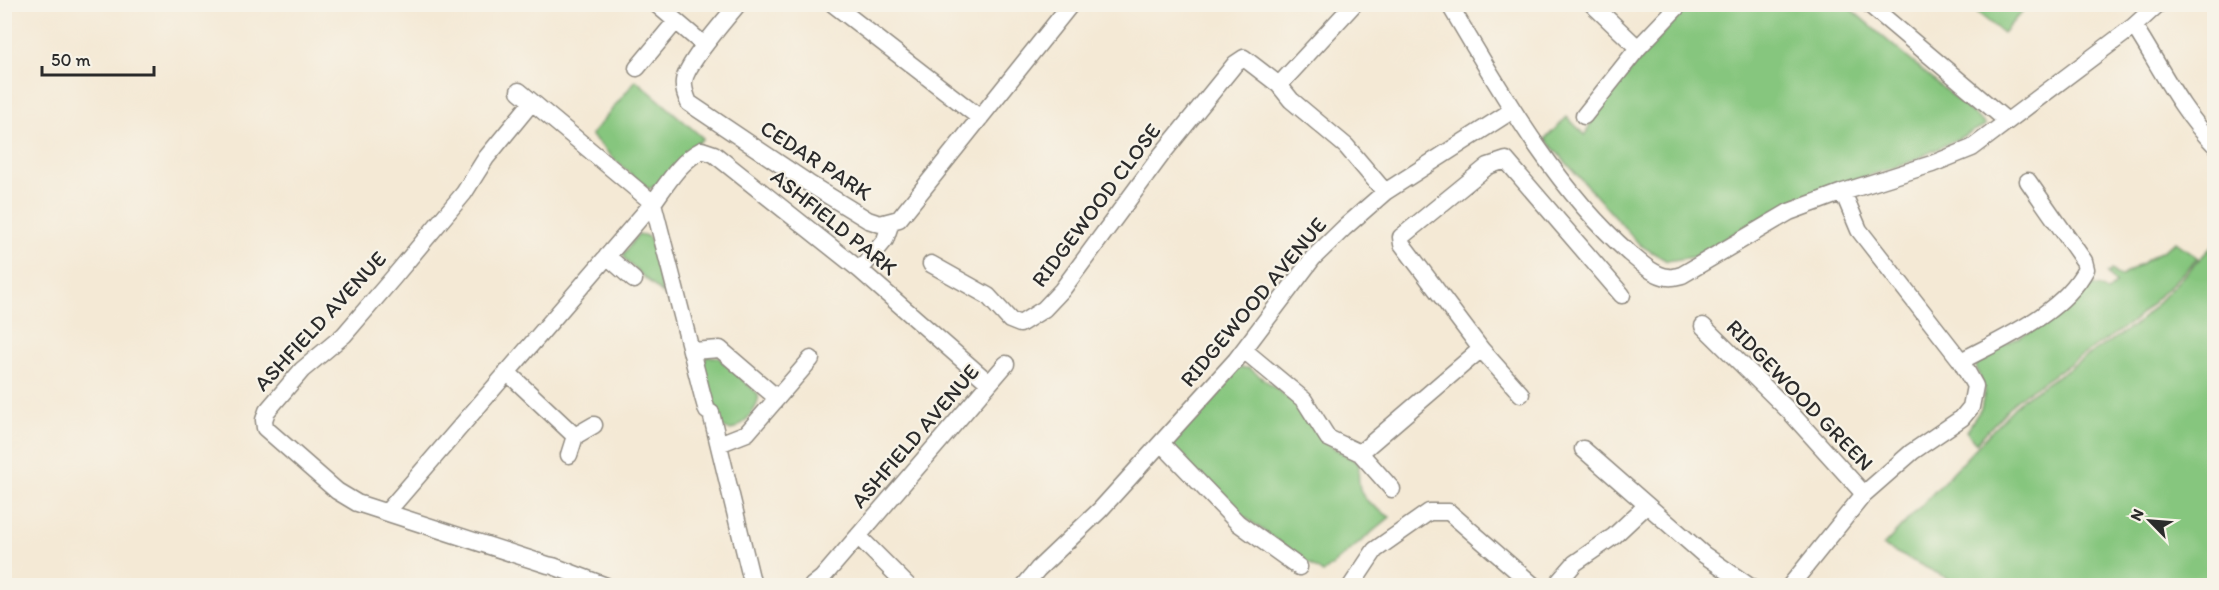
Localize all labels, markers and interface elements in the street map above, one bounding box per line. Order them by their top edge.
scale bar [42,39,154,77]
text: 50 m [51,49,91,71]
street label: CEDAR PARK [755,114,877,206]
street label: RIDGEWOOD CLOSE [1026,118,1166,292]
street label: ASHFIELD PARK [765,163,903,281]
street label: RIDGEWOOD AVENUE [1174,212,1332,392]
street label: ASHFIELD AVENUE [248,245,392,397]
street label: RIDGEWOOD GREEN [1721,314,1879,476]
street label: ASHFIELD AVENUE [845,359,985,513]
north arrow [2120,491,2180,551]
text: N [2126,506,2148,524]

